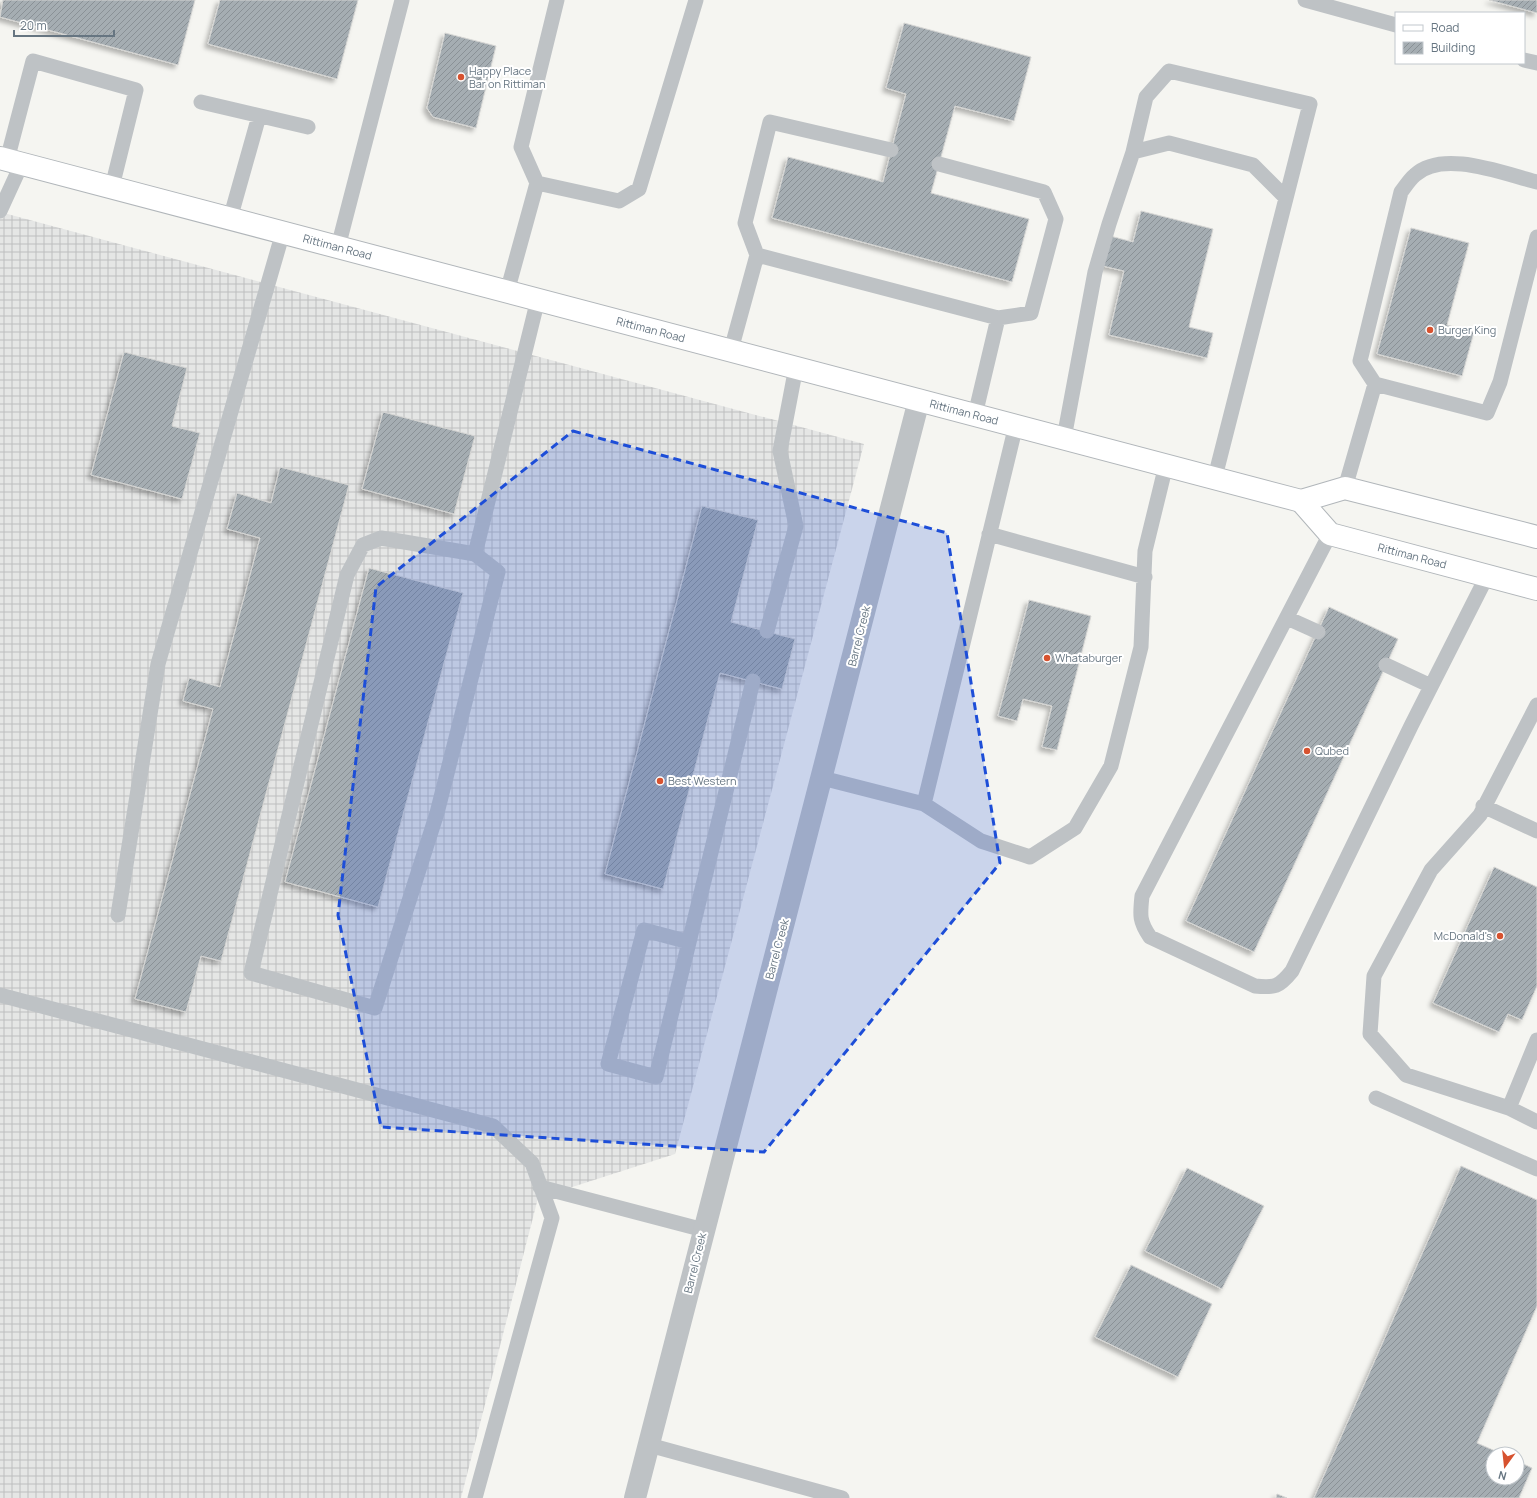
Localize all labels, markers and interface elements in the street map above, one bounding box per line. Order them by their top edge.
scale bar [14,12,114,38]
legend [1395,12,1525,64]
text: 20 m [20,17,47,34]
text: Road [1431,19,1459,36]
text: Building [1431,39,1475,56]
place label: Happy Place Bar on Rittiman [469,63,545,91]
marker: Happy Place Bar on Rittiman [456,72,466,82]
street label: Rittiman Road [302,230,374,263]
street label: Rittiman Road [615,313,687,345]
place label: Burger King [1438,322,1496,337]
marker: Burger King [1425,325,1435,335]
street label: Rittiman Road [928,395,1000,428]
street label: Rittiman Road [1376,539,1448,572]
street label: Barrel Creek [844,604,873,668]
place label: Whataburger [1055,650,1122,665]
marker: Whataburger [1042,653,1052,663]
place label: Qubed [1315,743,1349,758]
marker: Qubed [1302,746,1312,756]
place label: Best Western [668,773,737,788]
marker: Best Western [655,776,665,786]
street label: Barrel Creek [761,917,792,981]
place label: McDonald's [1434,928,1492,943]
marker: McDonald's [1495,931,1505,941]
street label: Barrel Creek [680,1231,709,1295]
north arrow [1485,1446,1525,1486]
text: N [1496,1468,1508,1484]

